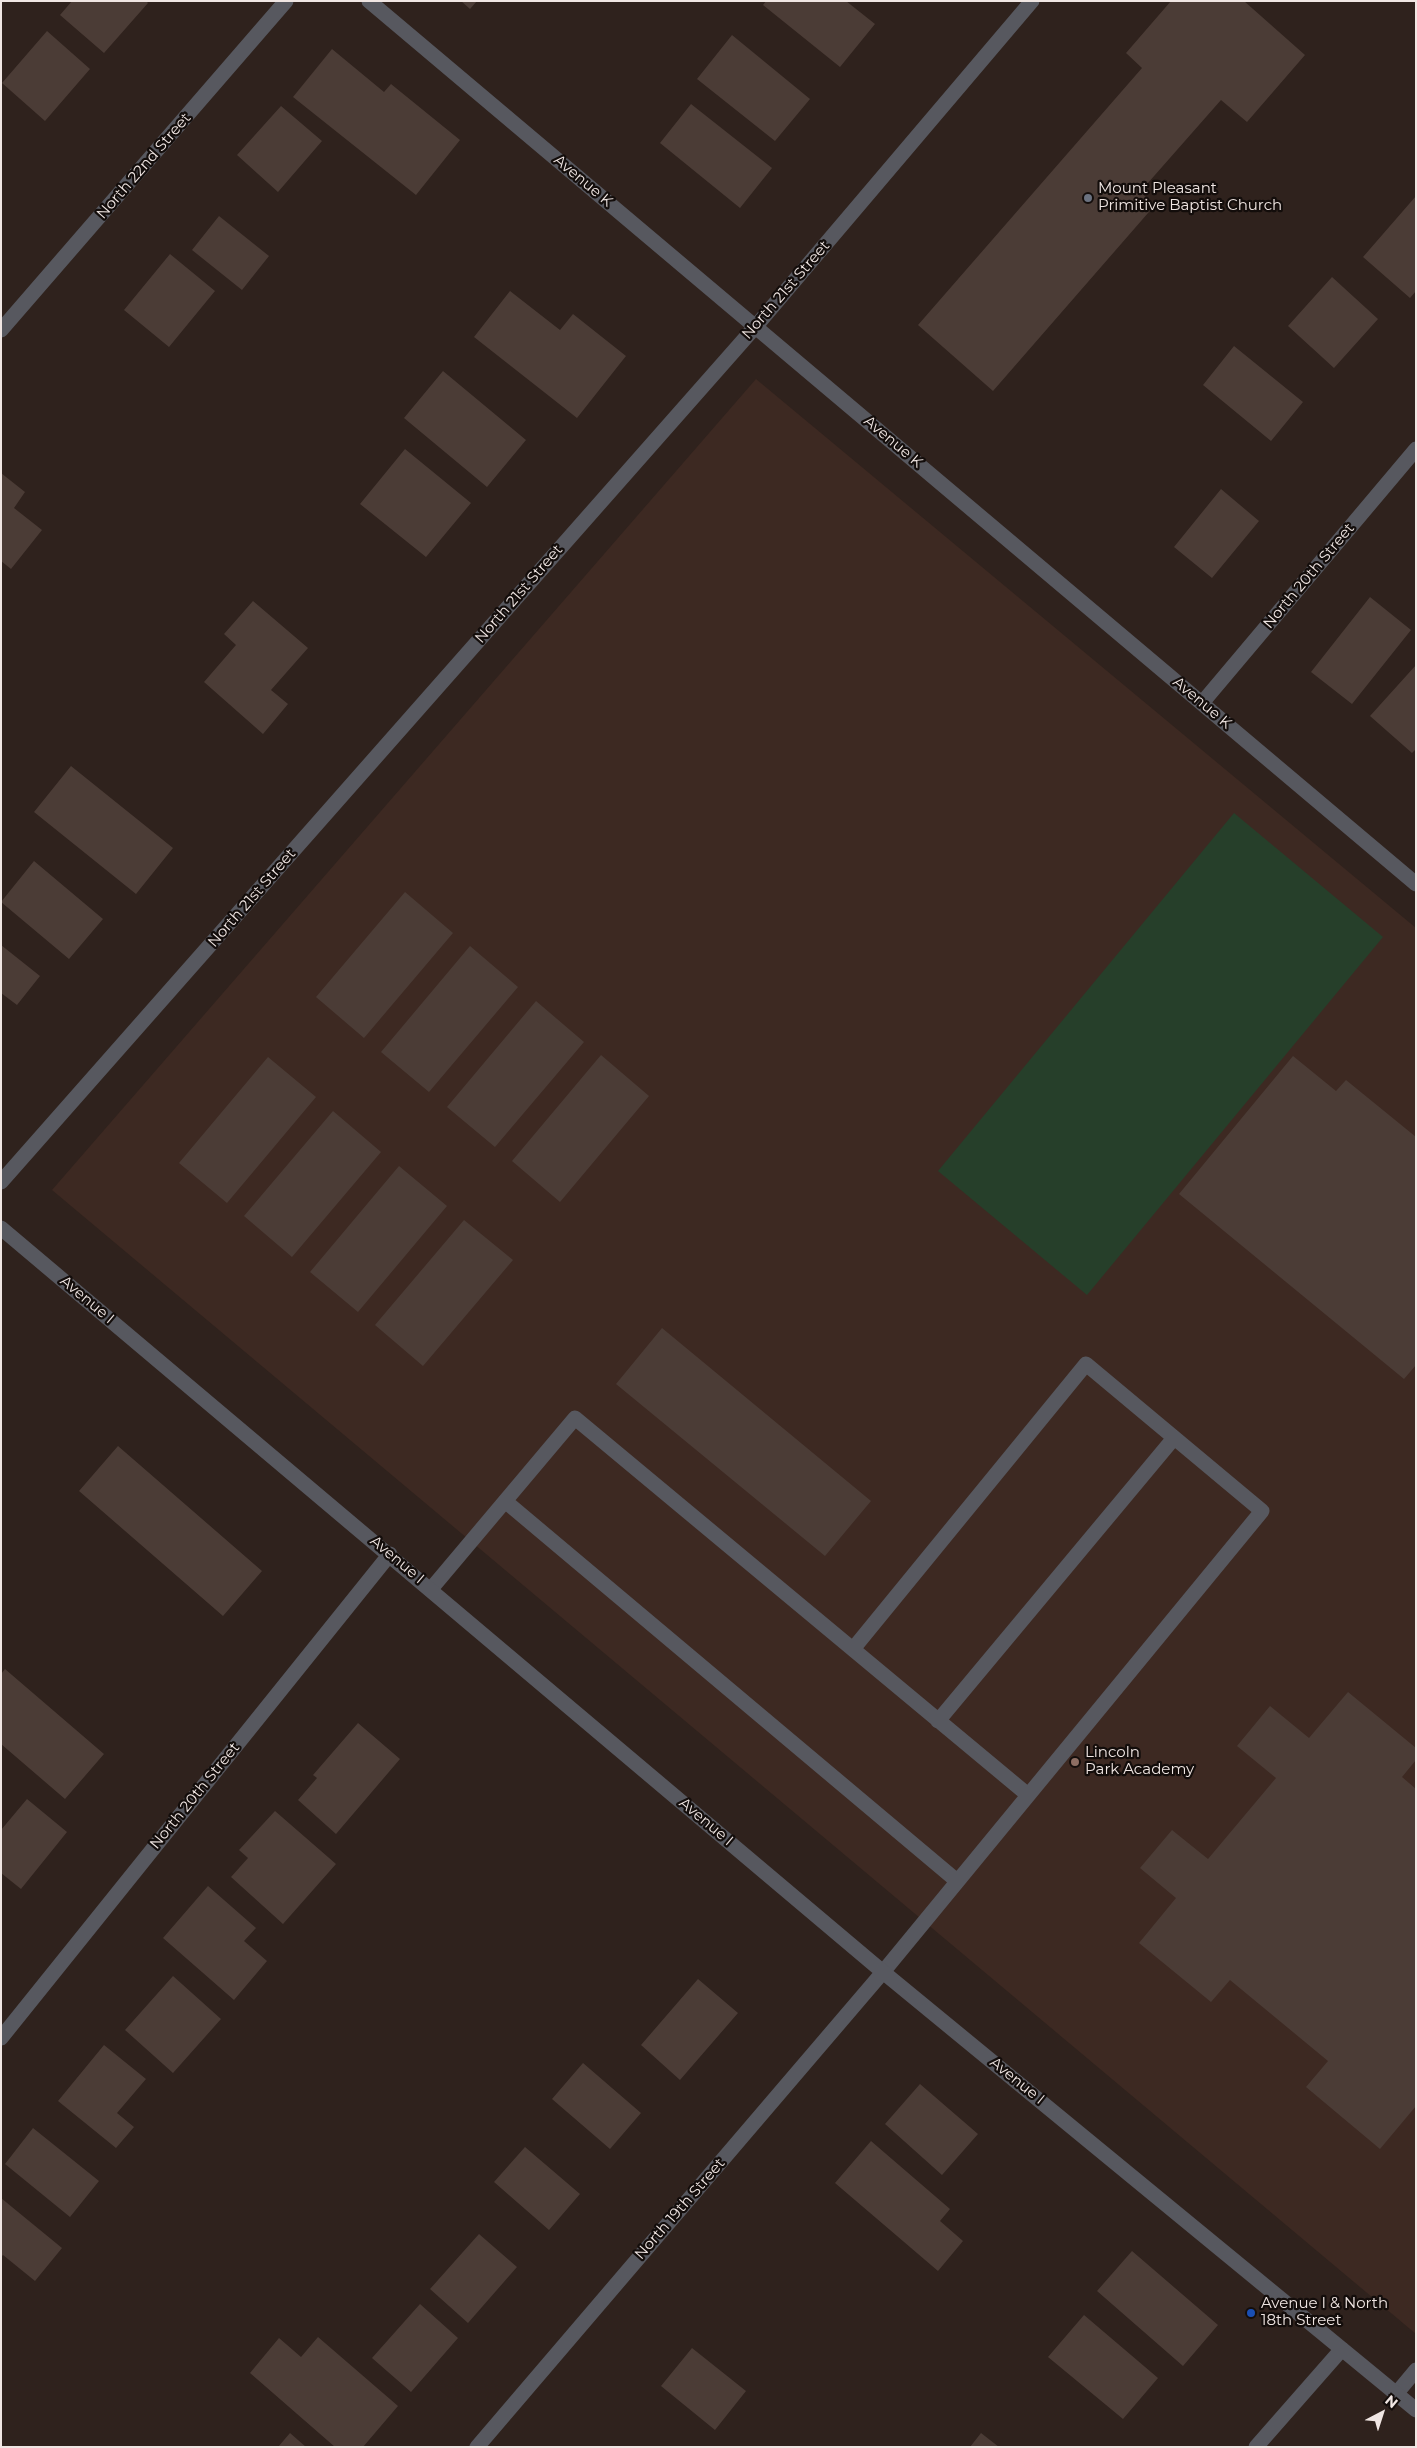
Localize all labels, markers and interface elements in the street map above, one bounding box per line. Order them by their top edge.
street label: North 22nd Street [93,109,195,223]
street label: Avenue K [550,151,616,211]
place label: Mount Pleasant Primitive Baptist Church [1098,180,1282,215]
marker: Mount Pleasant Primitive Baptist Church [1082,192,1094,204]
street label: North 21st Street [738,237,834,343]
street label: Avenue K [860,412,926,472]
street label: North 20th Street [1260,520,1358,632]
street label: North 21st Street [471,541,567,647]
street label: Avenue K [1169,673,1235,733]
street label: North 21st Street [204,845,300,951]
street label: Avenue I [56,1272,118,1328]
street label: Avenue I [366,1532,428,1588]
street label: North 20th Street [146,1739,244,1853]
place label: Lincoln Park Academy [1085,1744,1194,1779]
marker: Lincoln Park Academy [1069,1756,1081,1768]
street label: Avenue I [675,1794,737,1850]
street label: Avenue I [986,2054,1048,2108]
street label: North 19th Street [631,2155,729,2263]
place label: Avenue I & North 18th Street [1261,2295,1388,2330]
marker: Avenue I & North 18th Street [1245,2307,1257,2319]
north arrow [1357,2388,1407,2438]
text: N [1382,2391,1402,2412]

